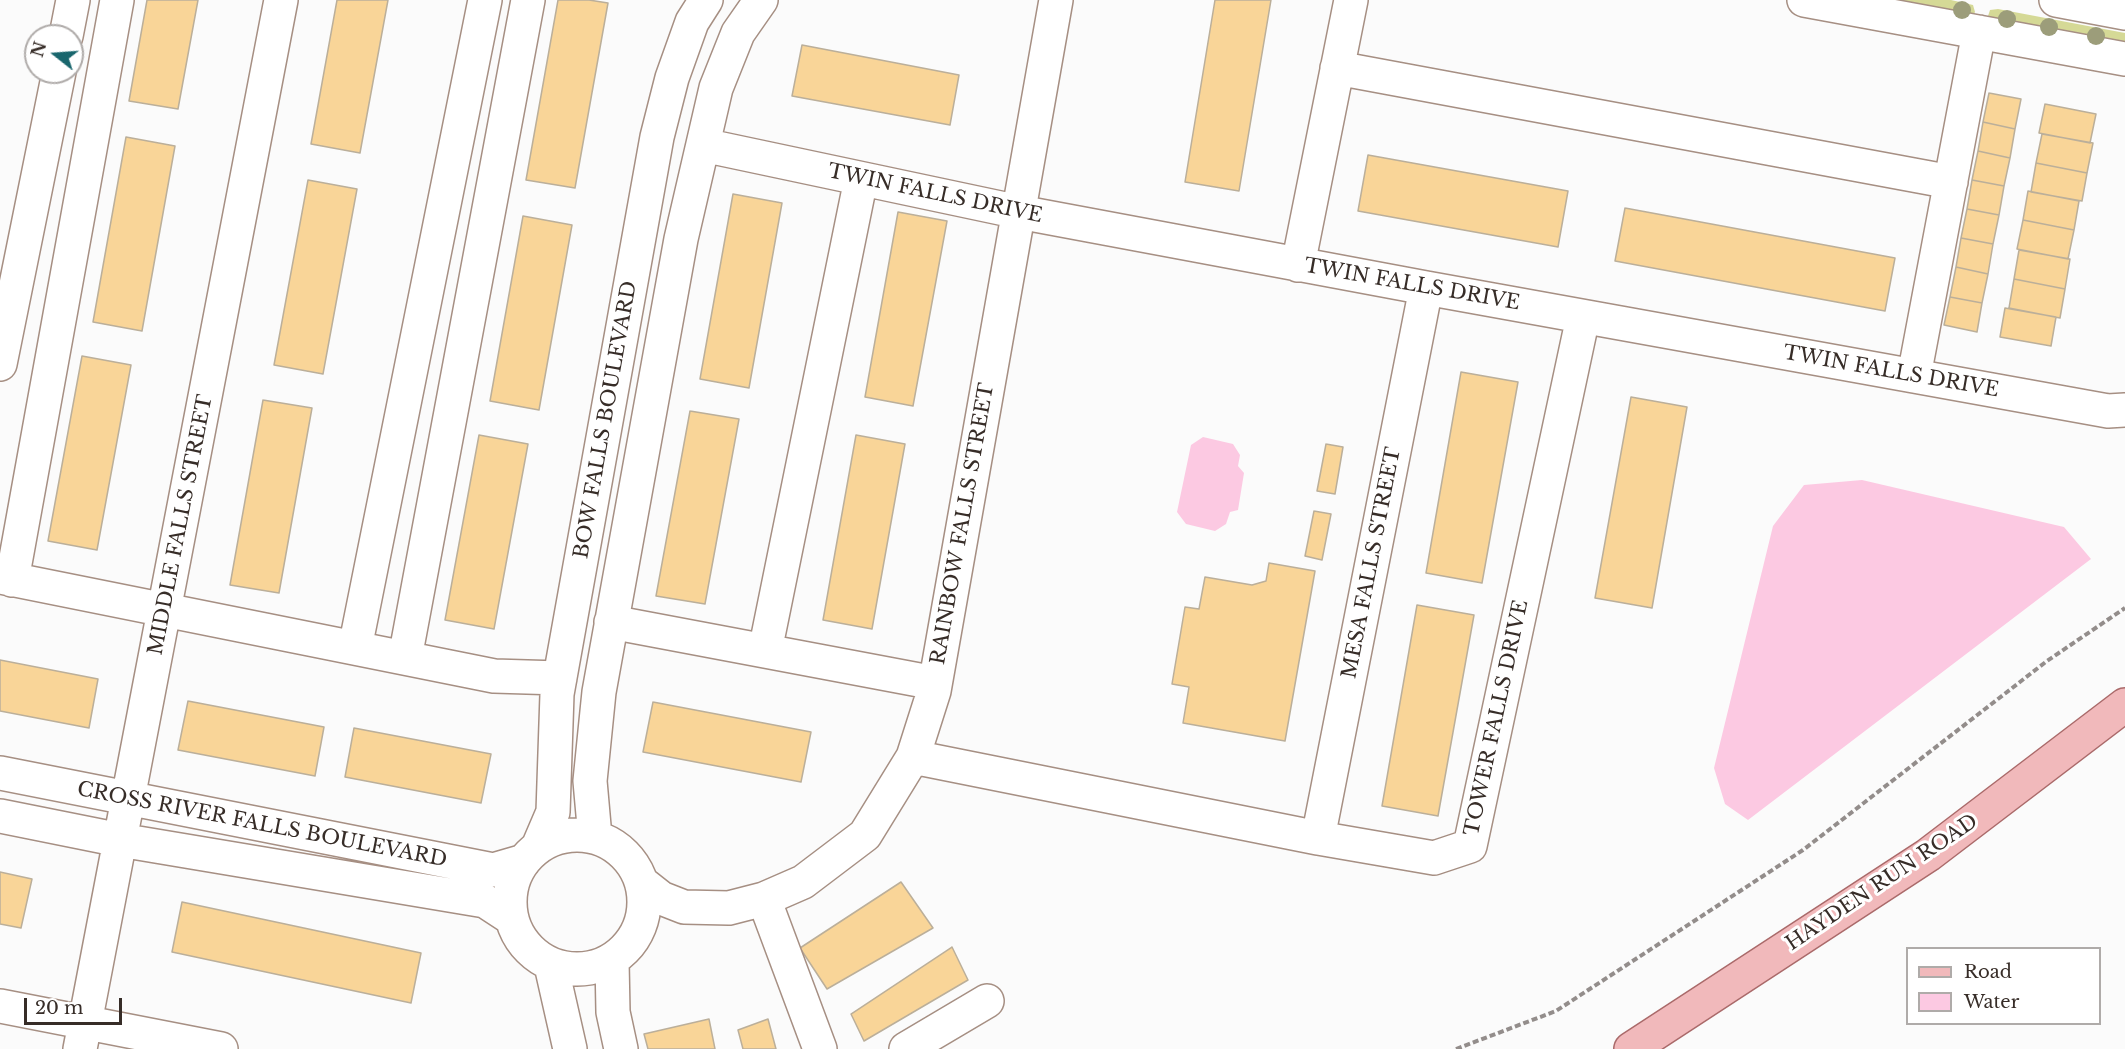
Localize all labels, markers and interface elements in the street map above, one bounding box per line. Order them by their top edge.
north arrow [24,24,84,84]
text: N [27,39,50,59]
street label: TWIN FALLS DRIVE [826,160,1044,228]
street label: TWIN FALLS DRIVE [1302,254,1522,316]
street label: BOW FALLS BOULEVARD [570,279,642,561]
street label: TWIN FALLS DRIVE [1781,341,2001,403]
street label: RAINBOW FALLS STREET [926,381,1000,667]
street label: MIDDLE FALLS STREET [144,393,218,657]
street label: MESA FALLS STREET [1338,445,1406,681]
street label: TOWER FALLS DRIVE [1460,598,1534,838]
street label: CROSS RIVER FALLS BOULEVARD [75,777,449,873]
street label: HAYDEN RUN ROAD [1782,810,1982,956]
legend [1906,947,2101,1025]
text: Road [1964,961,2012,983]
scale bar [27,986,124,1024]
text: Water [1964,991,2019,1013]
text: 20 m [35,997,83,1019]

